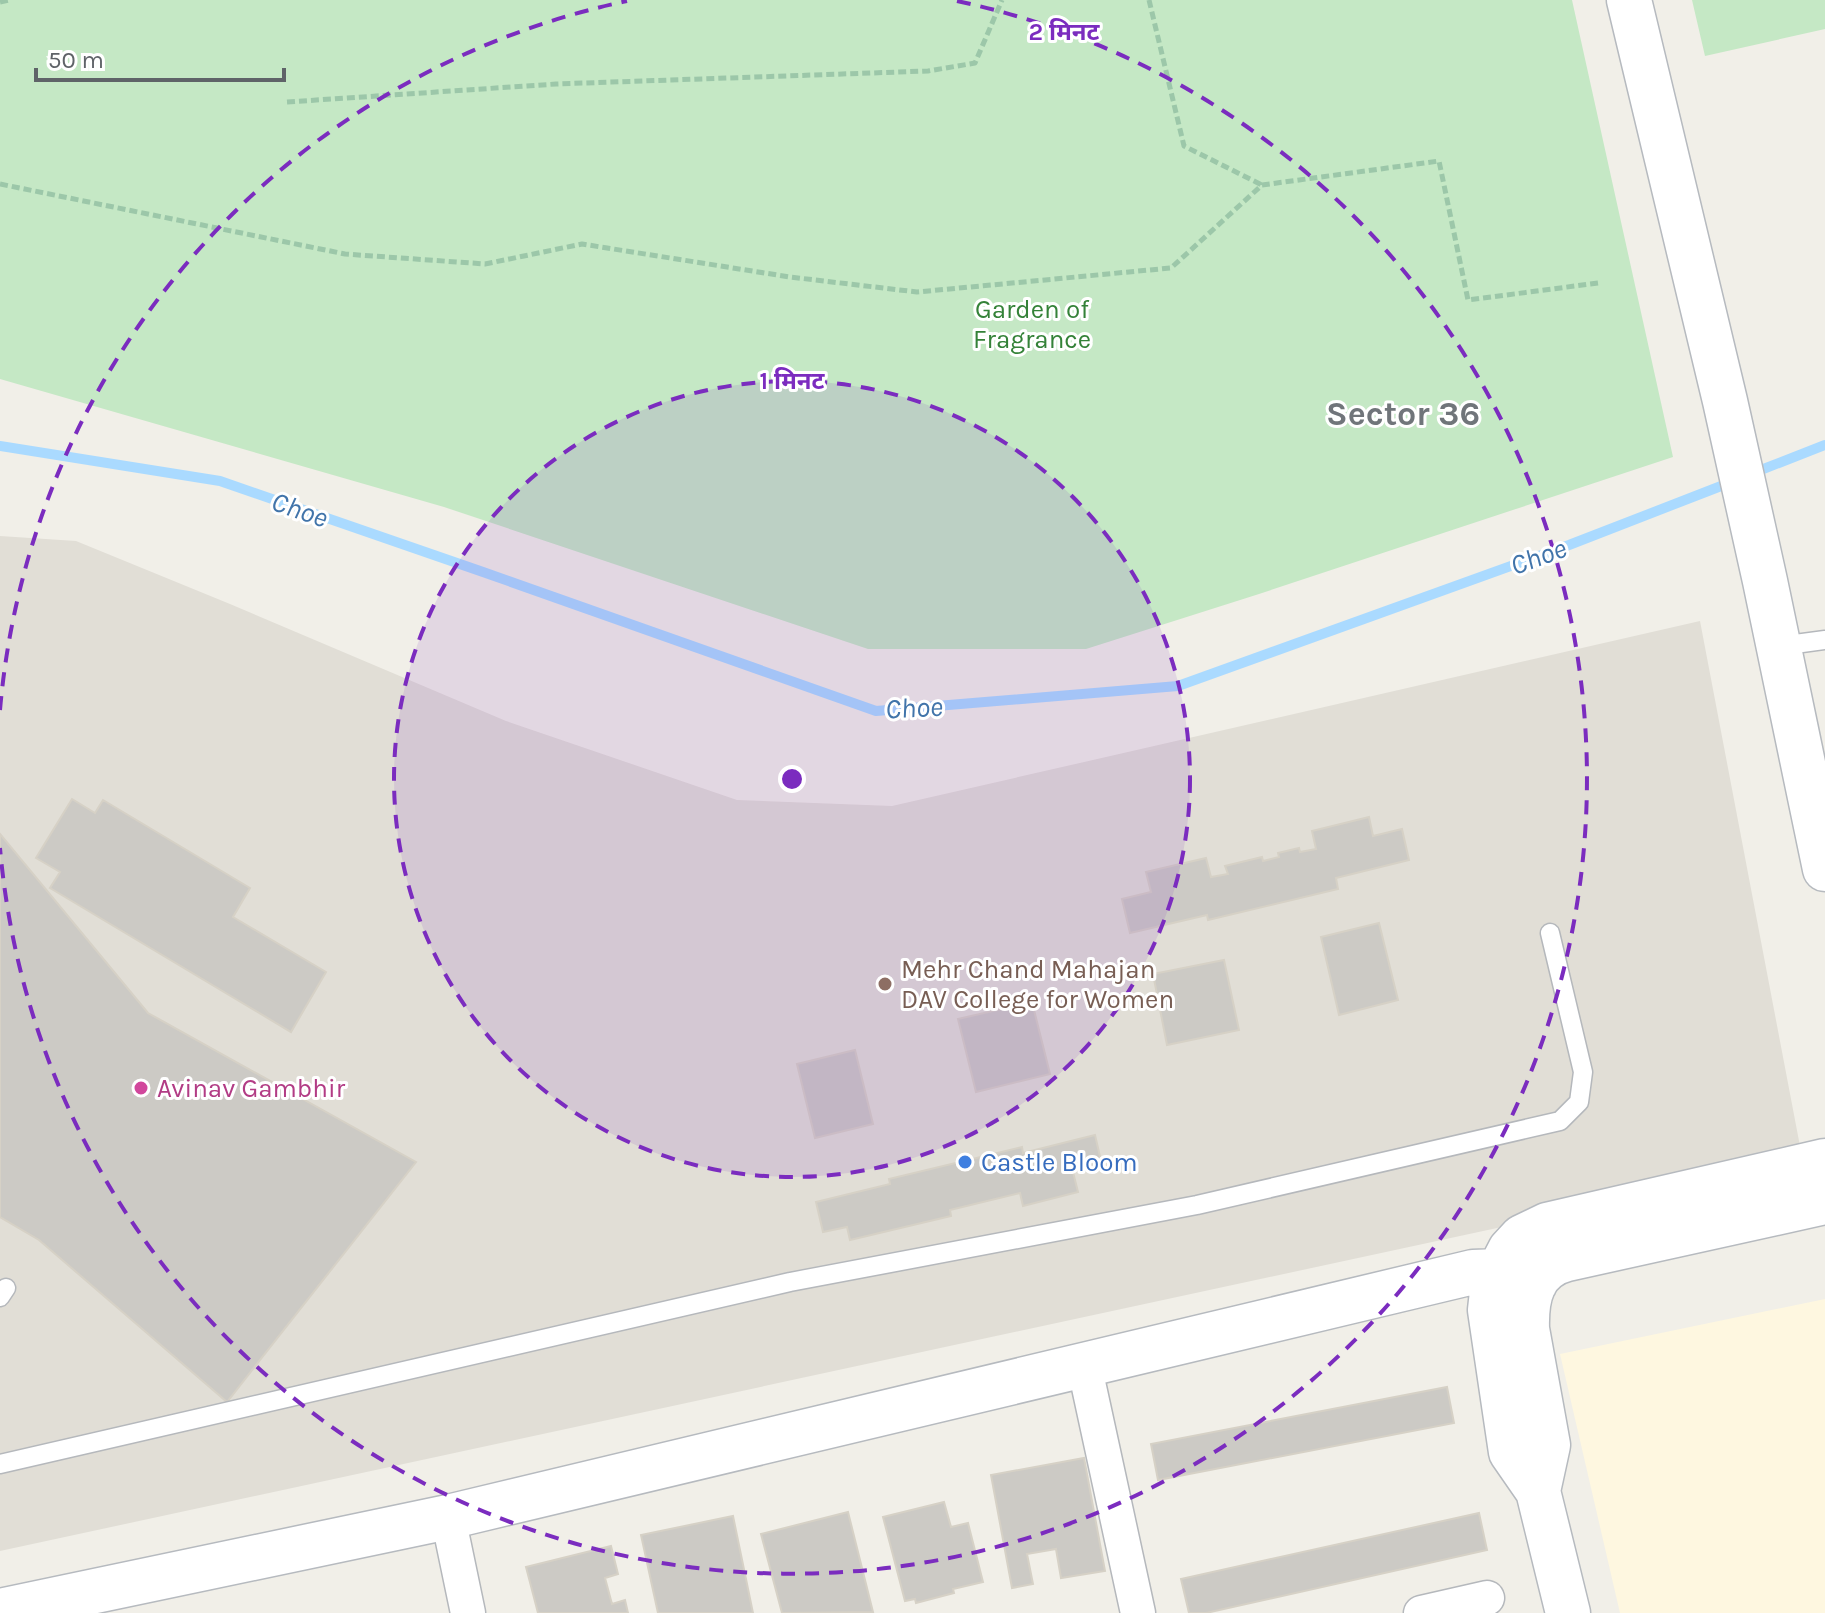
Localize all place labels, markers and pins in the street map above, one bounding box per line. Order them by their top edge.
centre of rings [778,765,806,793]
place label: Mehr Chand Mahajan DAV College for Women [901,954,1174,1015]
marker: Mehr Chand Mahajan DAV College for Women [876,975,894,993]
place label: Avinav Gambhir [157,1073,346,1104]
marker: Avinav Gambhir [132,1079,150,1097]
place label: Castle Bloom [981,1147,1138,1178]
marker: Castle Bloom [956,1153,974,1171]

